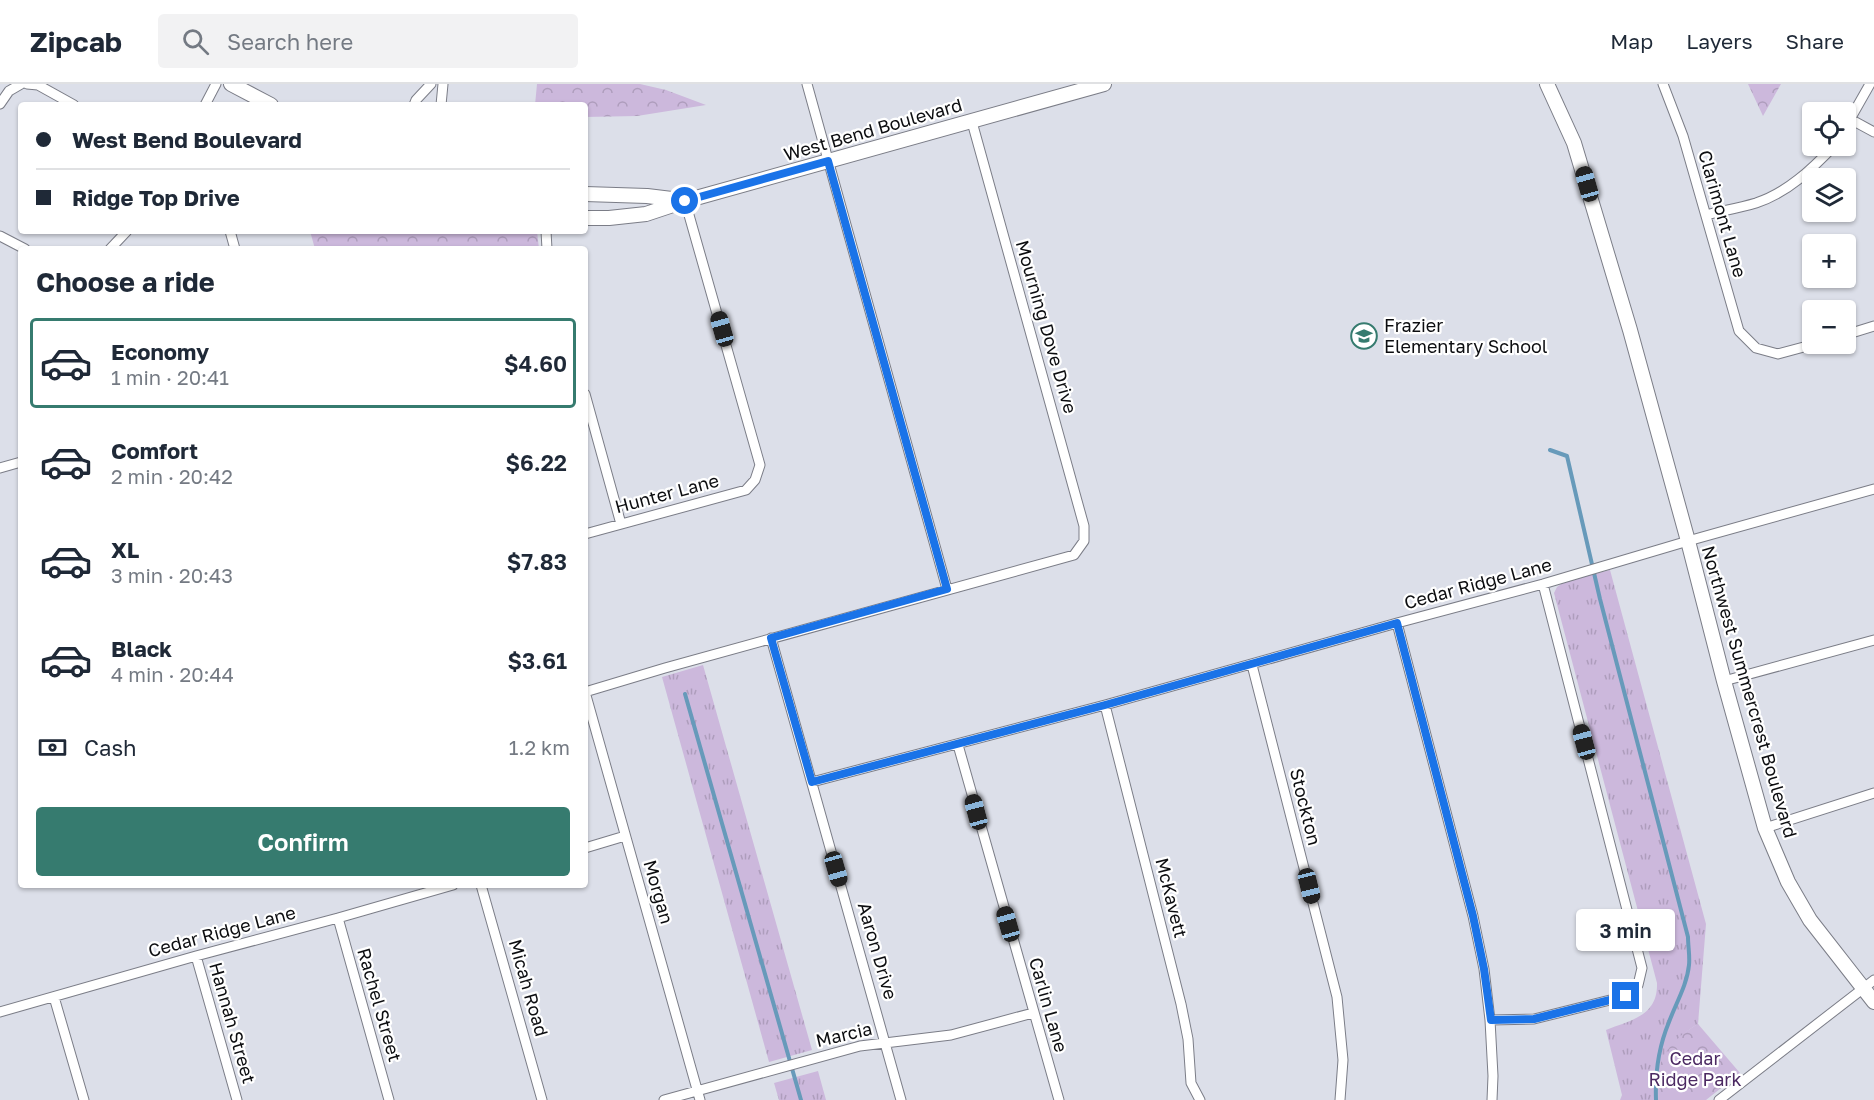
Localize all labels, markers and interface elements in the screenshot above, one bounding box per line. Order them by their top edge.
search box [158,14,578,68]
text: Zipcab [30,25,122,58]
icon: search [179,25,212,58]
text: Search here [227,28,353,55]
text: Map [1610,28,1653,54]
text: Layers [1686,28,1753,54]
text: Share [1786,28,1844,54]
street label: West Bend Boulevard [781,93,964,165]
map controls [1802,102,1856,354]
button: locate [1802,102,1856,156]
text: West Bend Boulevard [72,126,302,153]
street label: Clarimont Lane [1694,148,1752,280]
car [1573,164,1601,204]
button: layers [1802,168,1856,222]
text: Ridge Top Drive [72,184,240,211]
route start [671,187,698,214]
button: + [1802,234,1856,288]
street label: Mourning Dove Drive [1012,238,1082,416]
text: Choose a ride [36,266,215,298]
button: − [1802,300,1856,354]
car [708,309,736,349]
place label: Frazier Elementary School [1384,314,1548,357]
school or university icon: Frazier Elementary School [1349,321,1379,351]
icon: car [39,336,93,390]
text: Economy [111,338,209,365]
text: $4.60 [504,350,567,377]
text: 1 min · 20:41 [111,365,229,389]
icon: car [39,435,93,489]
text: Comfort [111,437,198,464]
text: $6.22 [506,449,567,476]
text: 2 min · 20:42 [111,464,233,488]
street label: Hunter Lane [612,469,721,517]
icon: car [39,534,93,588]
text: XL [111,536,139,563]
street label: Northwest Summercrest Boulevard [1698,543,1802,840]
text: $7.83 [507,548,567,575]
street label: Cedar Ridge Lane [1402,553,1554,613]
text: 3 min · 20:43 [111,563,233,587]
icon: car [39,633,93,687]
text: Black [111,635,172,662]
text: $3.61 [508,647,567,674]
text: 4 min · 20:44 [111,662,234,686]
car [1571,722,1597,762]
icon: cash [36,731,69,764]
text: Cash [84,734,137,761]
text: 1.2 km [509,735,570,759]
street label: Stockton [1286,766,1326,848]
car [963,792,989,832]
button: Confirm [36,807,570,876]
car [822,849,850,889]
street label: McKavett [1151,855,1193,940]
street label: Morgan [639,857,679,926]
car [1296,866,1322,906]
street label: Aaron Drive [854,900,902,1002]
street label: Cedar Ridge Lane [146,901,298,961]
car [994,904,1022,944]
callout: 3 min [1576,909,1676,951]
text: 3 min [1599,918,1652,942]
street label: Micah Road [505,937,553,1039]
street label: Rachel Street [353,945,407,1064]
street label: Carlin Lane [1025,955,1073,1055]
street label: Hannah Street [205,960,261,1086]
route end [1612,982,1639,1009]
street label: Marcia [813,1017,874,1051]
park label: Cedar Ridge Park [1648,1047,1742,1090]

